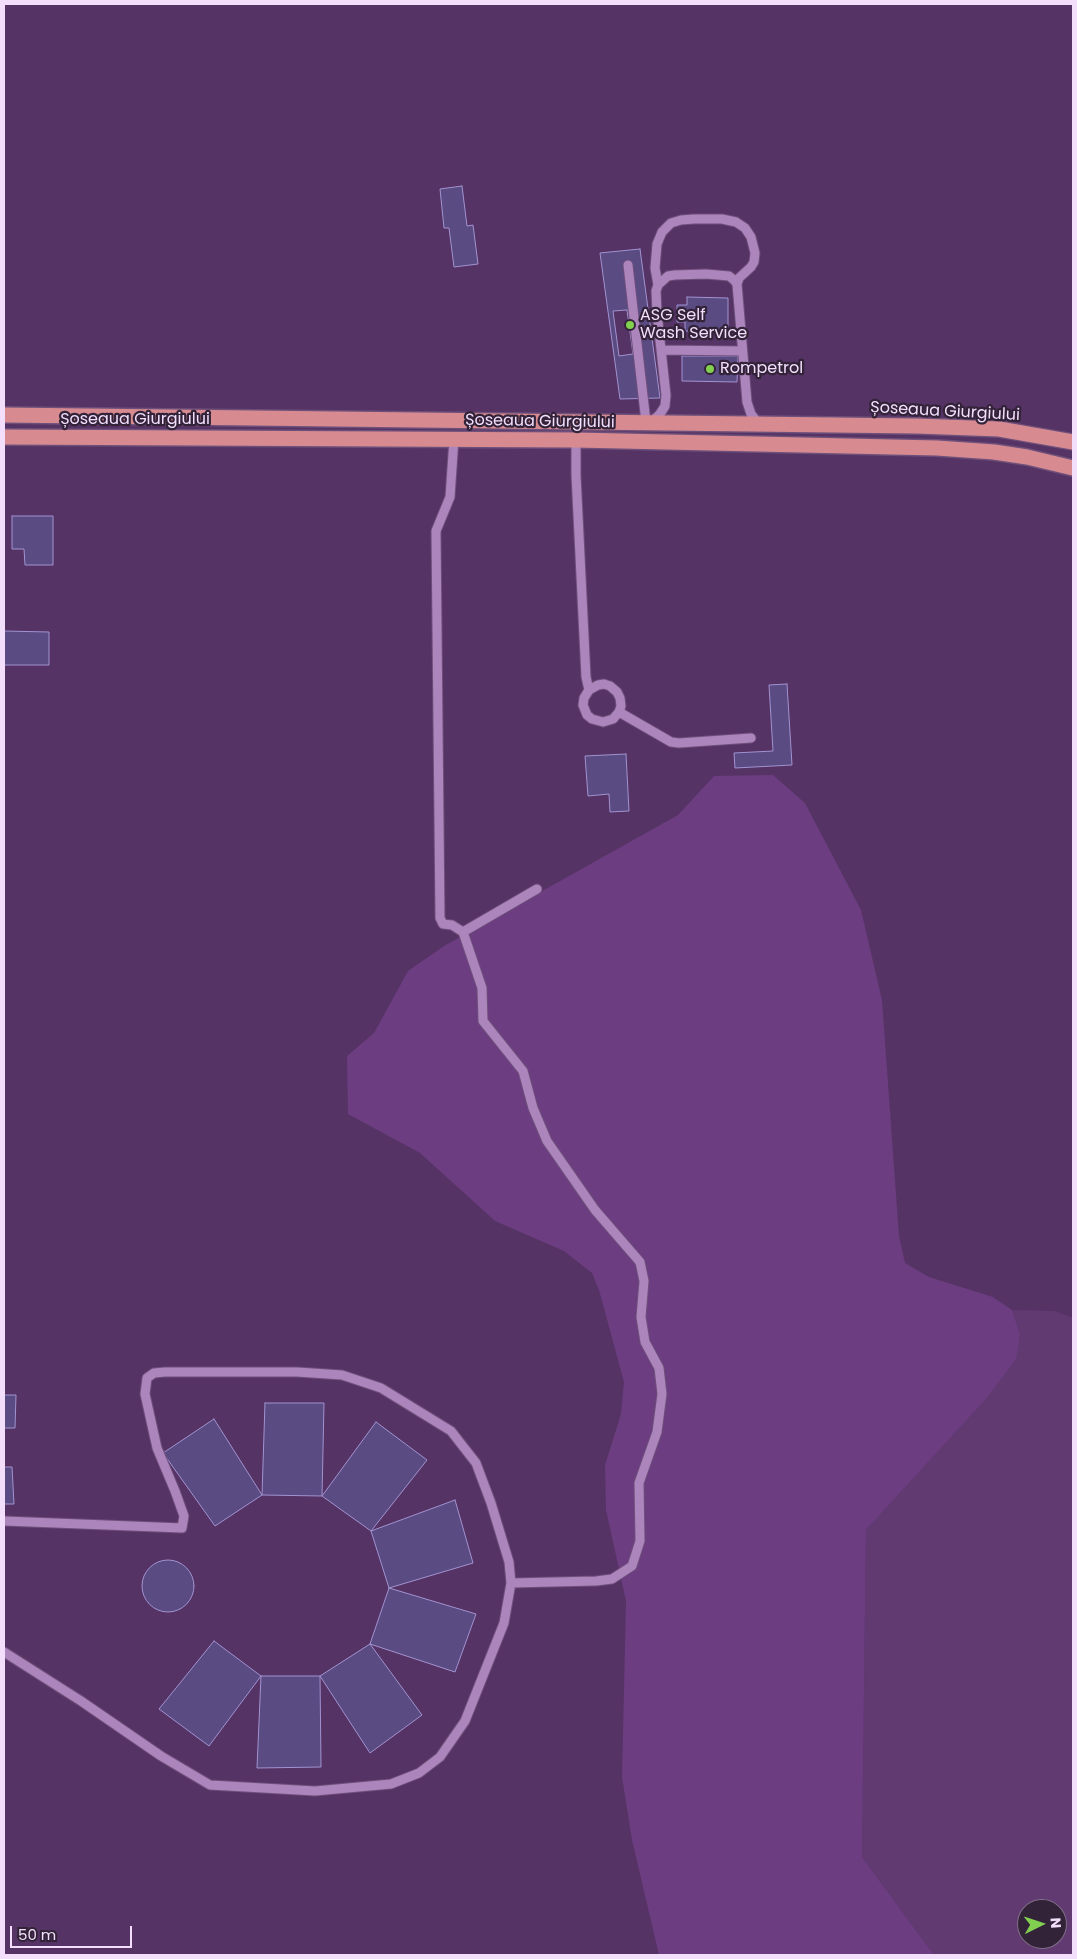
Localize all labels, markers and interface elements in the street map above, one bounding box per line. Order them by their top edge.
place label: ASG Self Wash Service [640,306,747,344]
marker: ASG Self Wash Service [624,319,636,331]
place label: Rompetrol [720,359,803,379]
marker: Rompetrol [704,363,716,375]
street label: Șoseaua Giurgiului [870,398,1020,426]
street label: Șoseaua Giurgiului [60,410,210,430]
street label: Șoseaua Giurgiului [465,411,615,433]
north arrow [1017,1899,1067,1949]
scale bar [12,1916,135,1948]
text: N [1046,1917,1066,1929]
text: 50 m [18,1924,56,1945]

